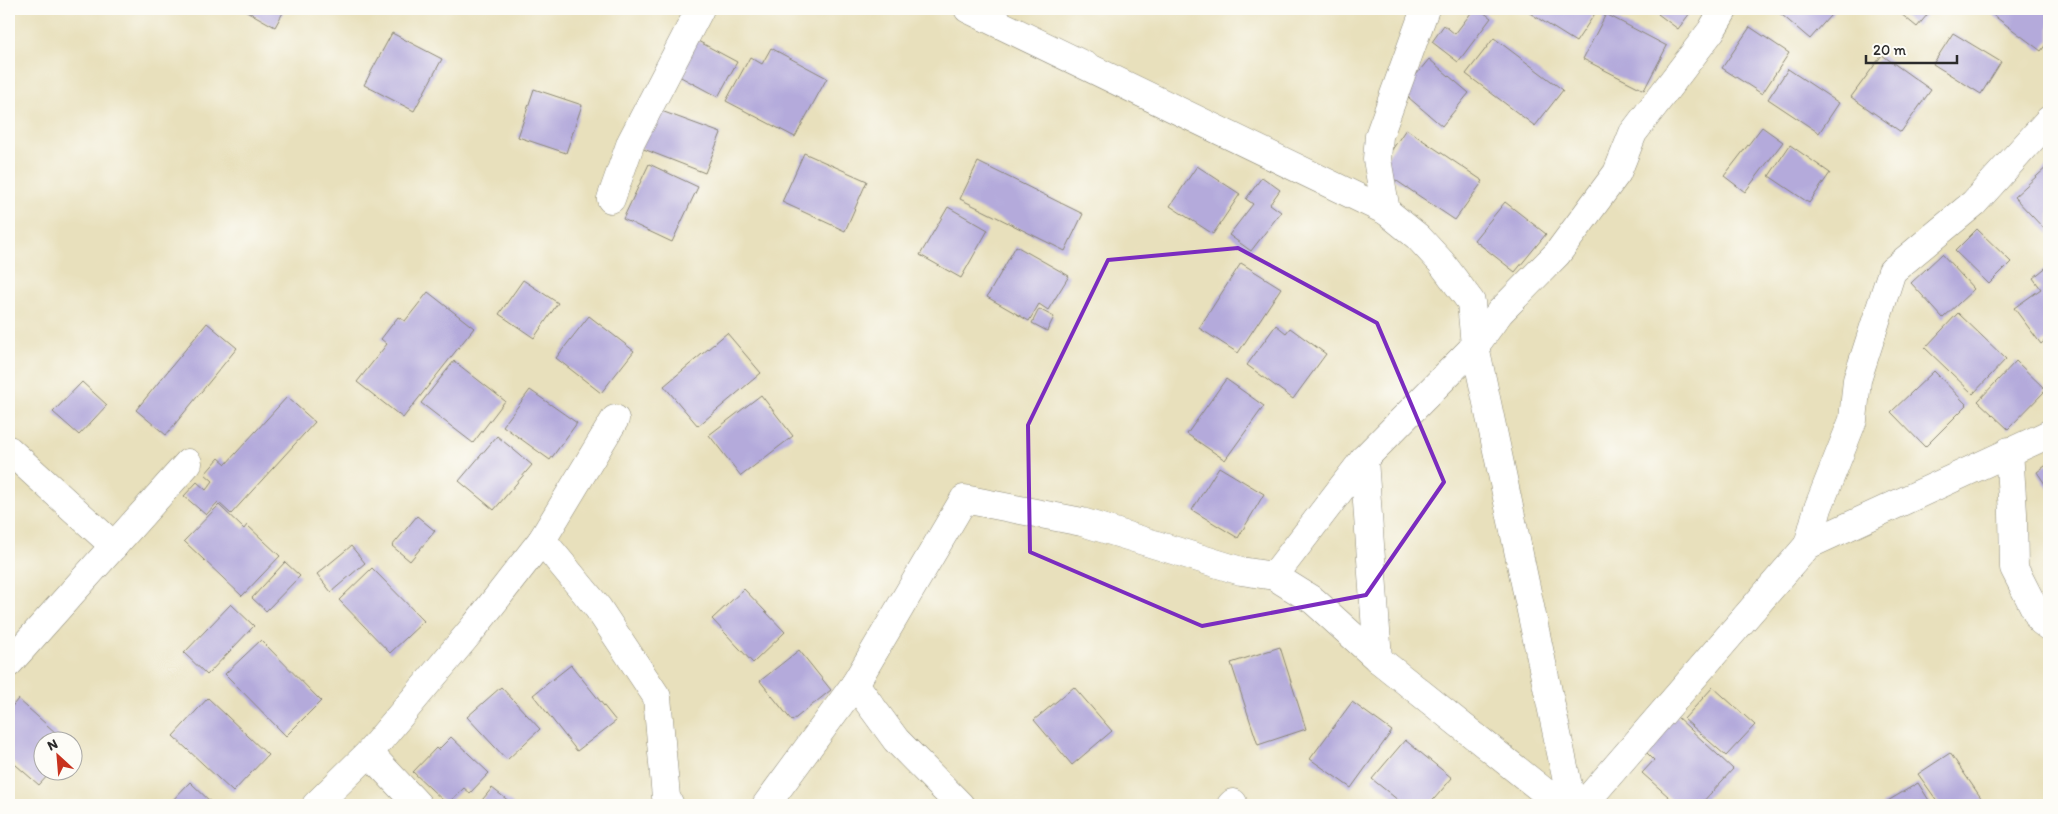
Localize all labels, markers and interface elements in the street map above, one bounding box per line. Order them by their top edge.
scale bar [1866,32,1957,64]
text: 20 m [1873,41,1907,59]
north arrow [32,732,82,782]
text: N [45,735,60,754]

